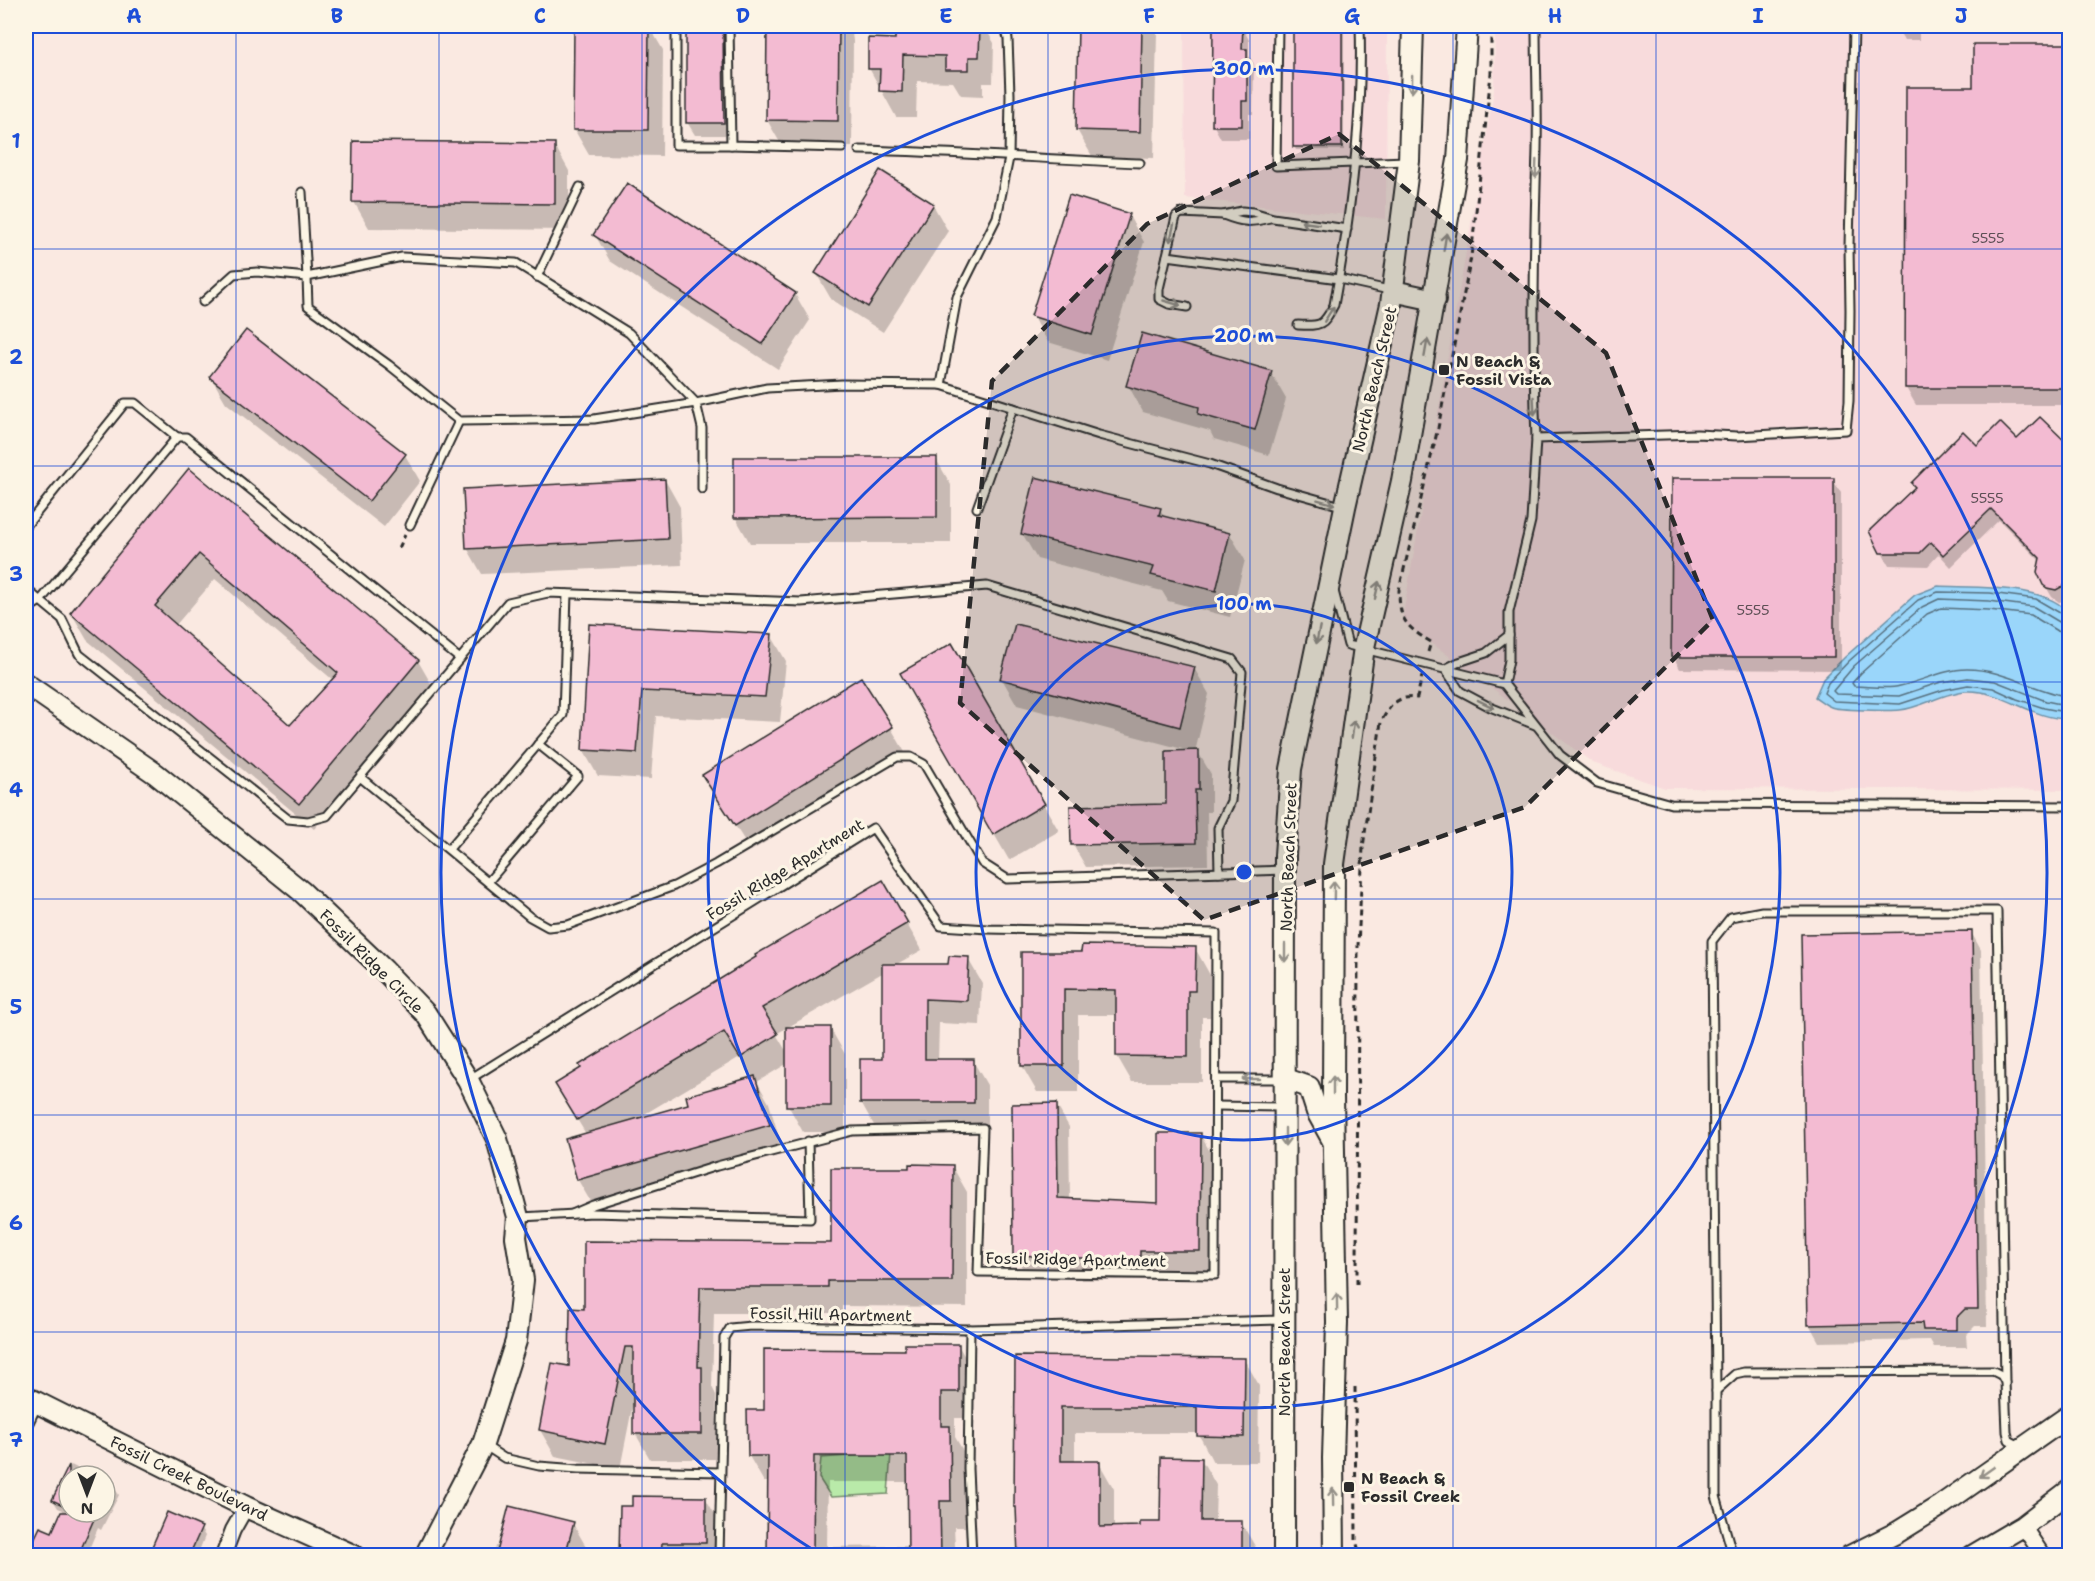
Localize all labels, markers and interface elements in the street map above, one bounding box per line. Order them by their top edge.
text: A [126,3,142,29]
text: B [331,3,343,29]
text: C [534,3,546,29]
text: D [736,3,750,29]
text: E [939,3,953,29]
text: F [1143,3,1155,29]
text: G [1344,3,1360,29]
text: H [1548,3,1562,29]
text: I [1752,3,1764,29]
text: J [1955,3,1968,29]
text: 300 m [1214,57,1275,81]
one-way arrow [1406,73,1417,93]
text: 1 [11,128,21,154]
one-way arrow [1530,159,1542,179]
one-way arrow [1300,218,1320,229]
one-way arrow [1166,223,1178,242]
house number: 5555 [1972,229,2004,247]
one-way arrow [1440,233,1451,252]
one-way arrow [1162,298,1181,309]
street label: North Beach Street [1347,304,1401,454]
one-way arrow [1322,305,1335,322]
text: 200 m [1214,324,1275,348]
one-way arrow [1421,339,1432,358]
text: 2 [9,344,23,370]
place label: N Beach & Fossil Vista [1456,351,1551,390]
marker: N Beach & Fossil Vista [1437,363,1451,377]
one-way arrow [1529,396,1540,415]
house number: 5555 [1971,489,2003,507]
one-way arrow [1316,496,1335,508]
text: 3 [9,561,23,587]
one-way arrow [1372,581,1383,601]
text: 100 m [1216,592,1272,616]
house number: 5555 [1737,601,1769,619]
one-way arrow [1312,625,1323,644]
one-way arrow [1476,699,1494,711]
one-way arrow [1347,720,1358,740]
text: 4 [9,777,23,803]
street label: North Beach Street [1275,782,1302,932]
street label: Fossil Ridge Apartment [702,814,868,925]
centre of rings [1234,862,1254,882]
one-way arrow [1328,880,1340,900]
street label: Fossil Ridge Circle [315,905,428,1018]
one-way arrow [1279,943,1291,963]
text: 5 [10,994,22,1020]
one-way arrow [1241,1073,1261,1085]
one-way arrow [1327,1075,1339,1095]
one-way arrow [1279,1127,1291,1147]
text: 6 [9,1210,23,1236]
street label: Fossil Ridge Apartment [986,1247,1166,1272]
street label: North Beach Street [1274,1267,1295,1417]
one-way arrow [1331,1293,1343,1313]
street label: Fossil Hill Apartment [750,1303,912,1326]
text: 7 [9,1427,23,1453]
street label: Fossil Creek Boulevard [106,1431,271,1526]
north arrow [57,1464,117,1524]
one-way arrow [1979,1466,1995,1478]
place label: N Beach & Fossil Creek [1361,1468,1460,1507]
marker: N Beach & Fossil Creek [1342,1480,1356,1494]
one-way arrow [1328,1488,1339,1508]
text: N [81,1498,93,1519]

